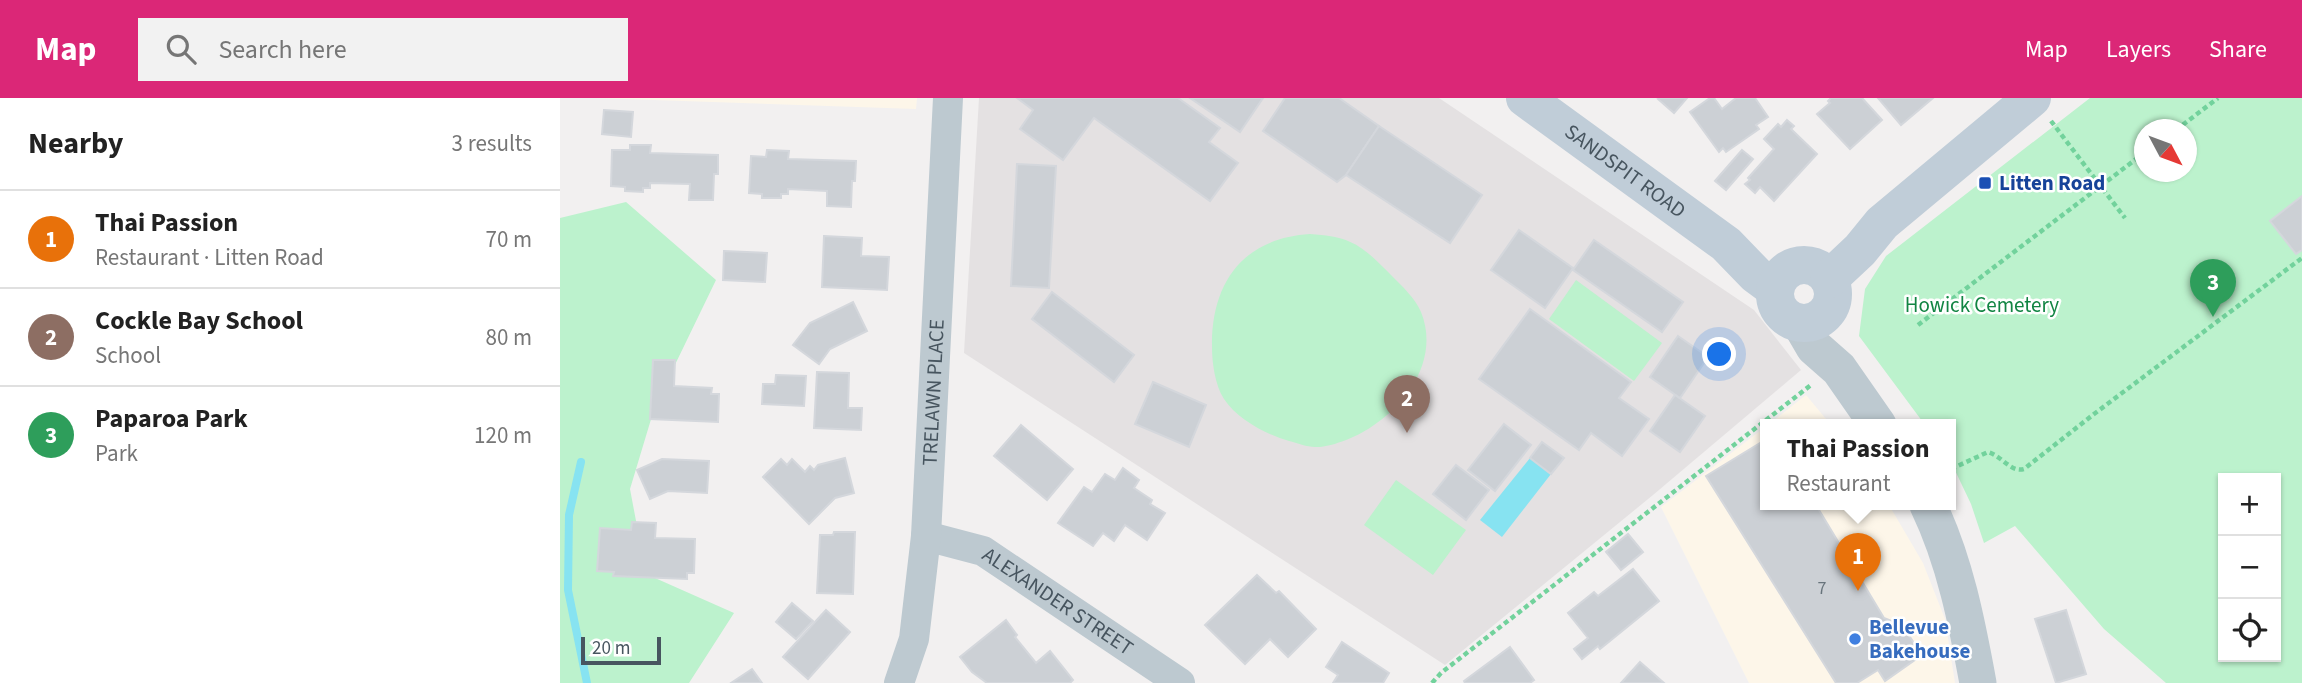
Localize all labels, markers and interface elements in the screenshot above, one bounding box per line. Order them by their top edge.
search box [138,18,628,81]
text: Map [35,26,96,73]
icon: search [162,30,200,68]
text: Search here [218,31,347,68]
text: Map [2025,32,2068,67]
text: Layers [2106,32,2171,67]
text: Share [2209,32,2267,67]
street label: SANDSPIT ROAD [1559,117,1692,225]
north arrow [2134,119,2197,182]
text: Nearby [28,122,123,165]
text: 3 results [452,127,532,160]
place label: Litten Road [1999,168,2105,198]
marker: Litten Road [1977,175,1993,191]
text: Thai Passion [95,204,238,241]
text: 1 [45,223,57,256]
text: 70 m [485,223,532,256]
text: Restaurant · Litten Road [95,241,324,274]
pin: 3 [2190,259,2236,317]
park label: Howick Cemetery [1905,290,2059,320]
text: Cockle Bay School [95,302,303,339]
street label: TRELAWN PLACE [915,318,952,466]
text: 2 [45,321,57,354]
text: 80 m [485,321,532,354]
your location [1702,337,1736,371]
text: School [95,339,161,372]
pin: 2 [1384,375,1430,433]
text: Paparoa Park [95,400,248,437]
text: 3 [45,419,57,452]
text: 120 m [474,419,532,452]
popup [1760,419,1956,510]
text: Thai Passion [1786,430,1930,467]
text: Park [95,437,138,470]
text: Restaurant [1786,467,1891,500]
map controls [2218,473,2281,662]
button: + [2218,473,2281,536]
pin: 1 [1835,533,1881,591]
button: − [2218,536,2281,599]
street label: ALEXANDER STREET [976,540,1139,663]
house number: 7 [1818,576,1827,601]
button: locate [2218,599,2281,662]
place label: Bellevue Bakehouse [1869,612,1970,666]
marker: Bellevue Bakehouse [1847,631,1863,647]
scale bar [581,634,662,666]
text: 20 m [592,635,630,662]

